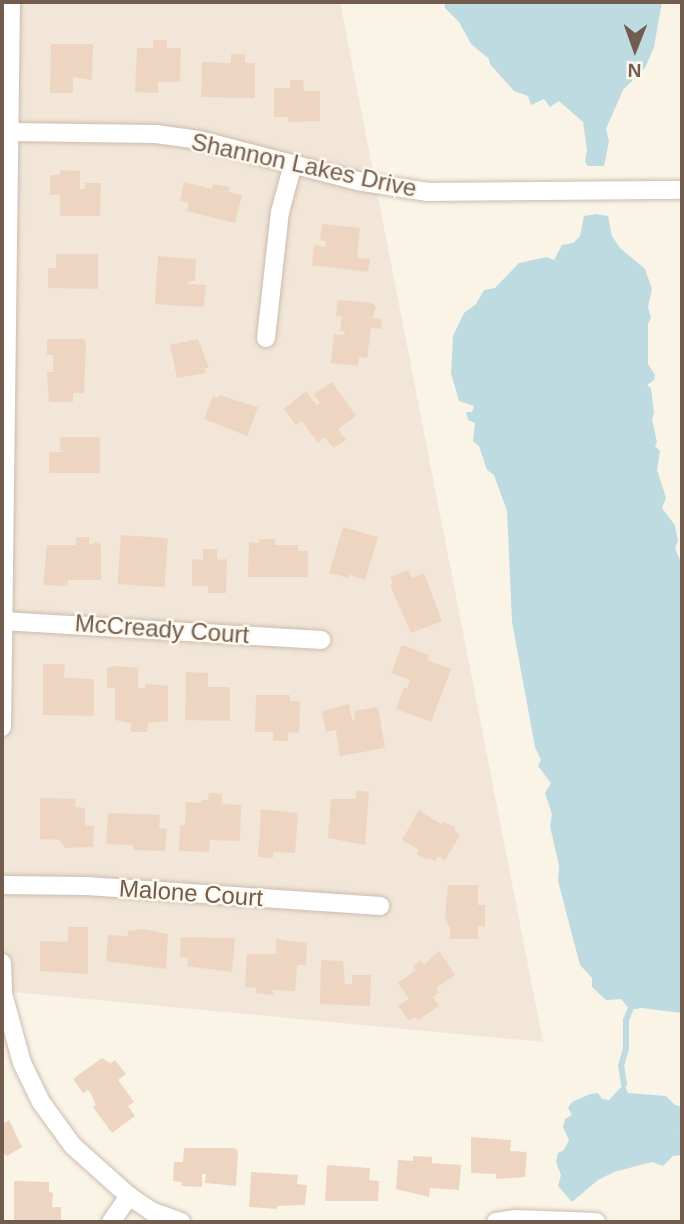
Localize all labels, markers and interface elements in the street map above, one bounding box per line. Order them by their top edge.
north arrow [600,14,670,84]
text: N [628,60,642,81]
street label: Shannon Lakes Drive [189,127,419,203]
street label: McCready Court [74,609,250,649]
street label: Malone Court [118,874,264,912]

